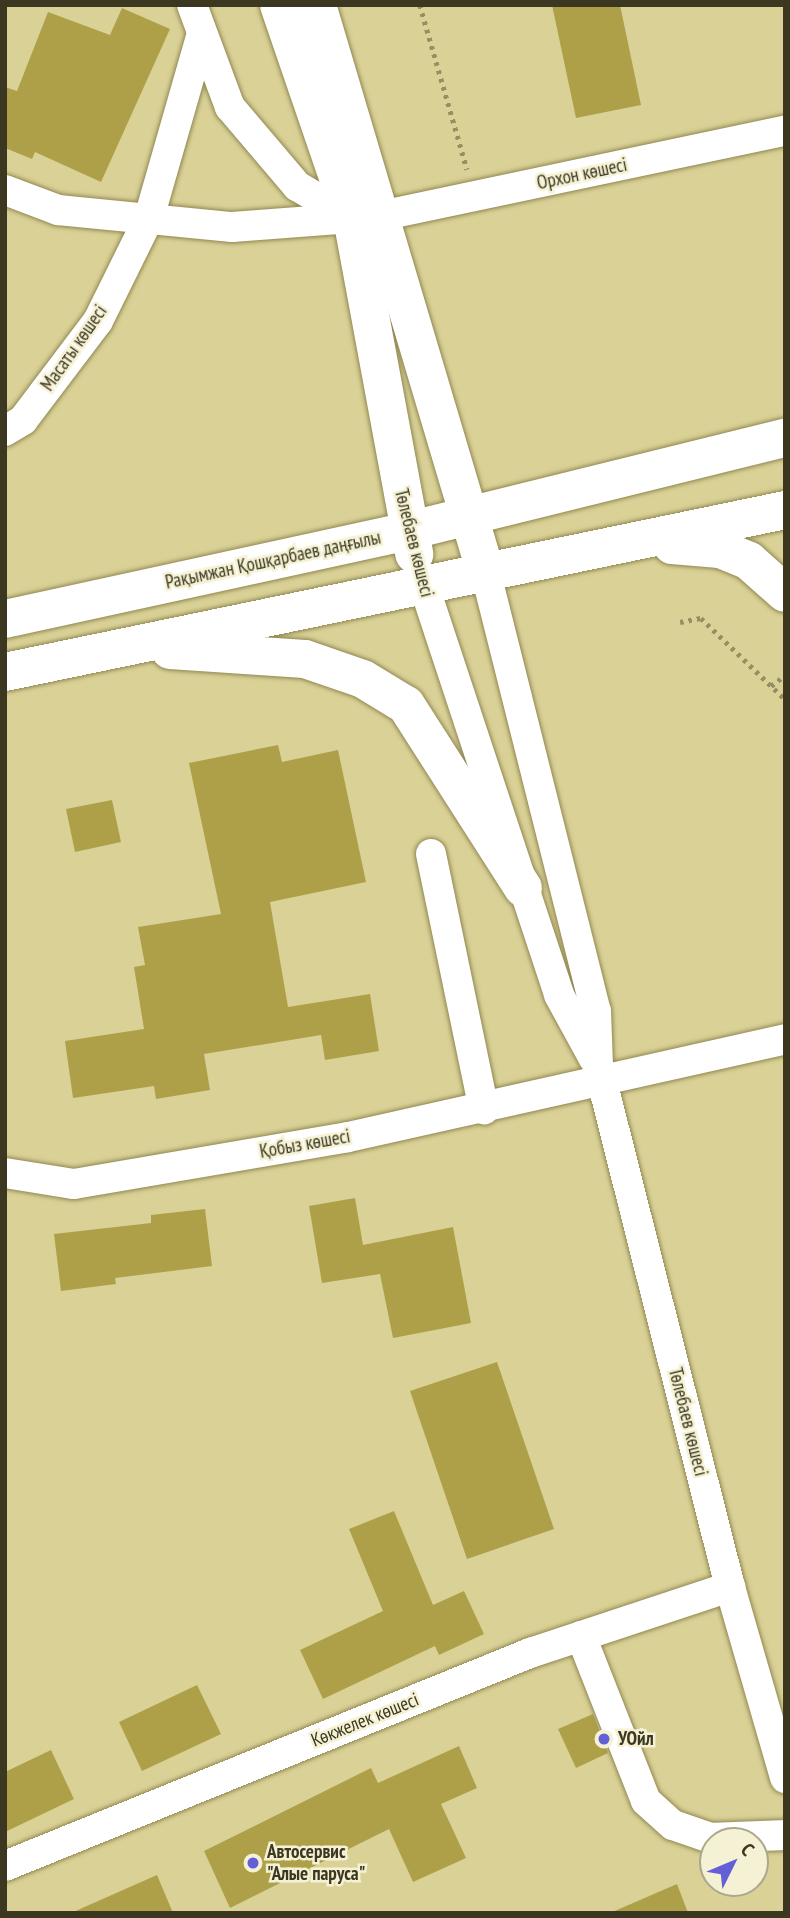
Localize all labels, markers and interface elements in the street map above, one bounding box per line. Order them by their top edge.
street label: Орхон көшесі [535,153,629,195]
street label: Масаты көшесі [36,301,112,395]
street label: Төлебаев көшесі [390,486,438,600]
street label: Рақымжан Қошқарбаев даңғылы [163,526,383,594]
street label: Қобыз көшесі [258,1125,352,1163]
street label: Төлебаев көшесі [664,1365,712,1479]
street label: Көкжелек көшесі [308,1688,422,1752]
place label: УОйл [618,1728,654,1750]
marker: УОйл [596,1731,612,1747]
north arrow [699,1827,769,1897]
text: С [736,1838,760,1860]
place label: Автосервис "Алые паруса" [267,1841,365,1885]
marker: Автосервис "Алые паруса" [245,1855,261,1871]

